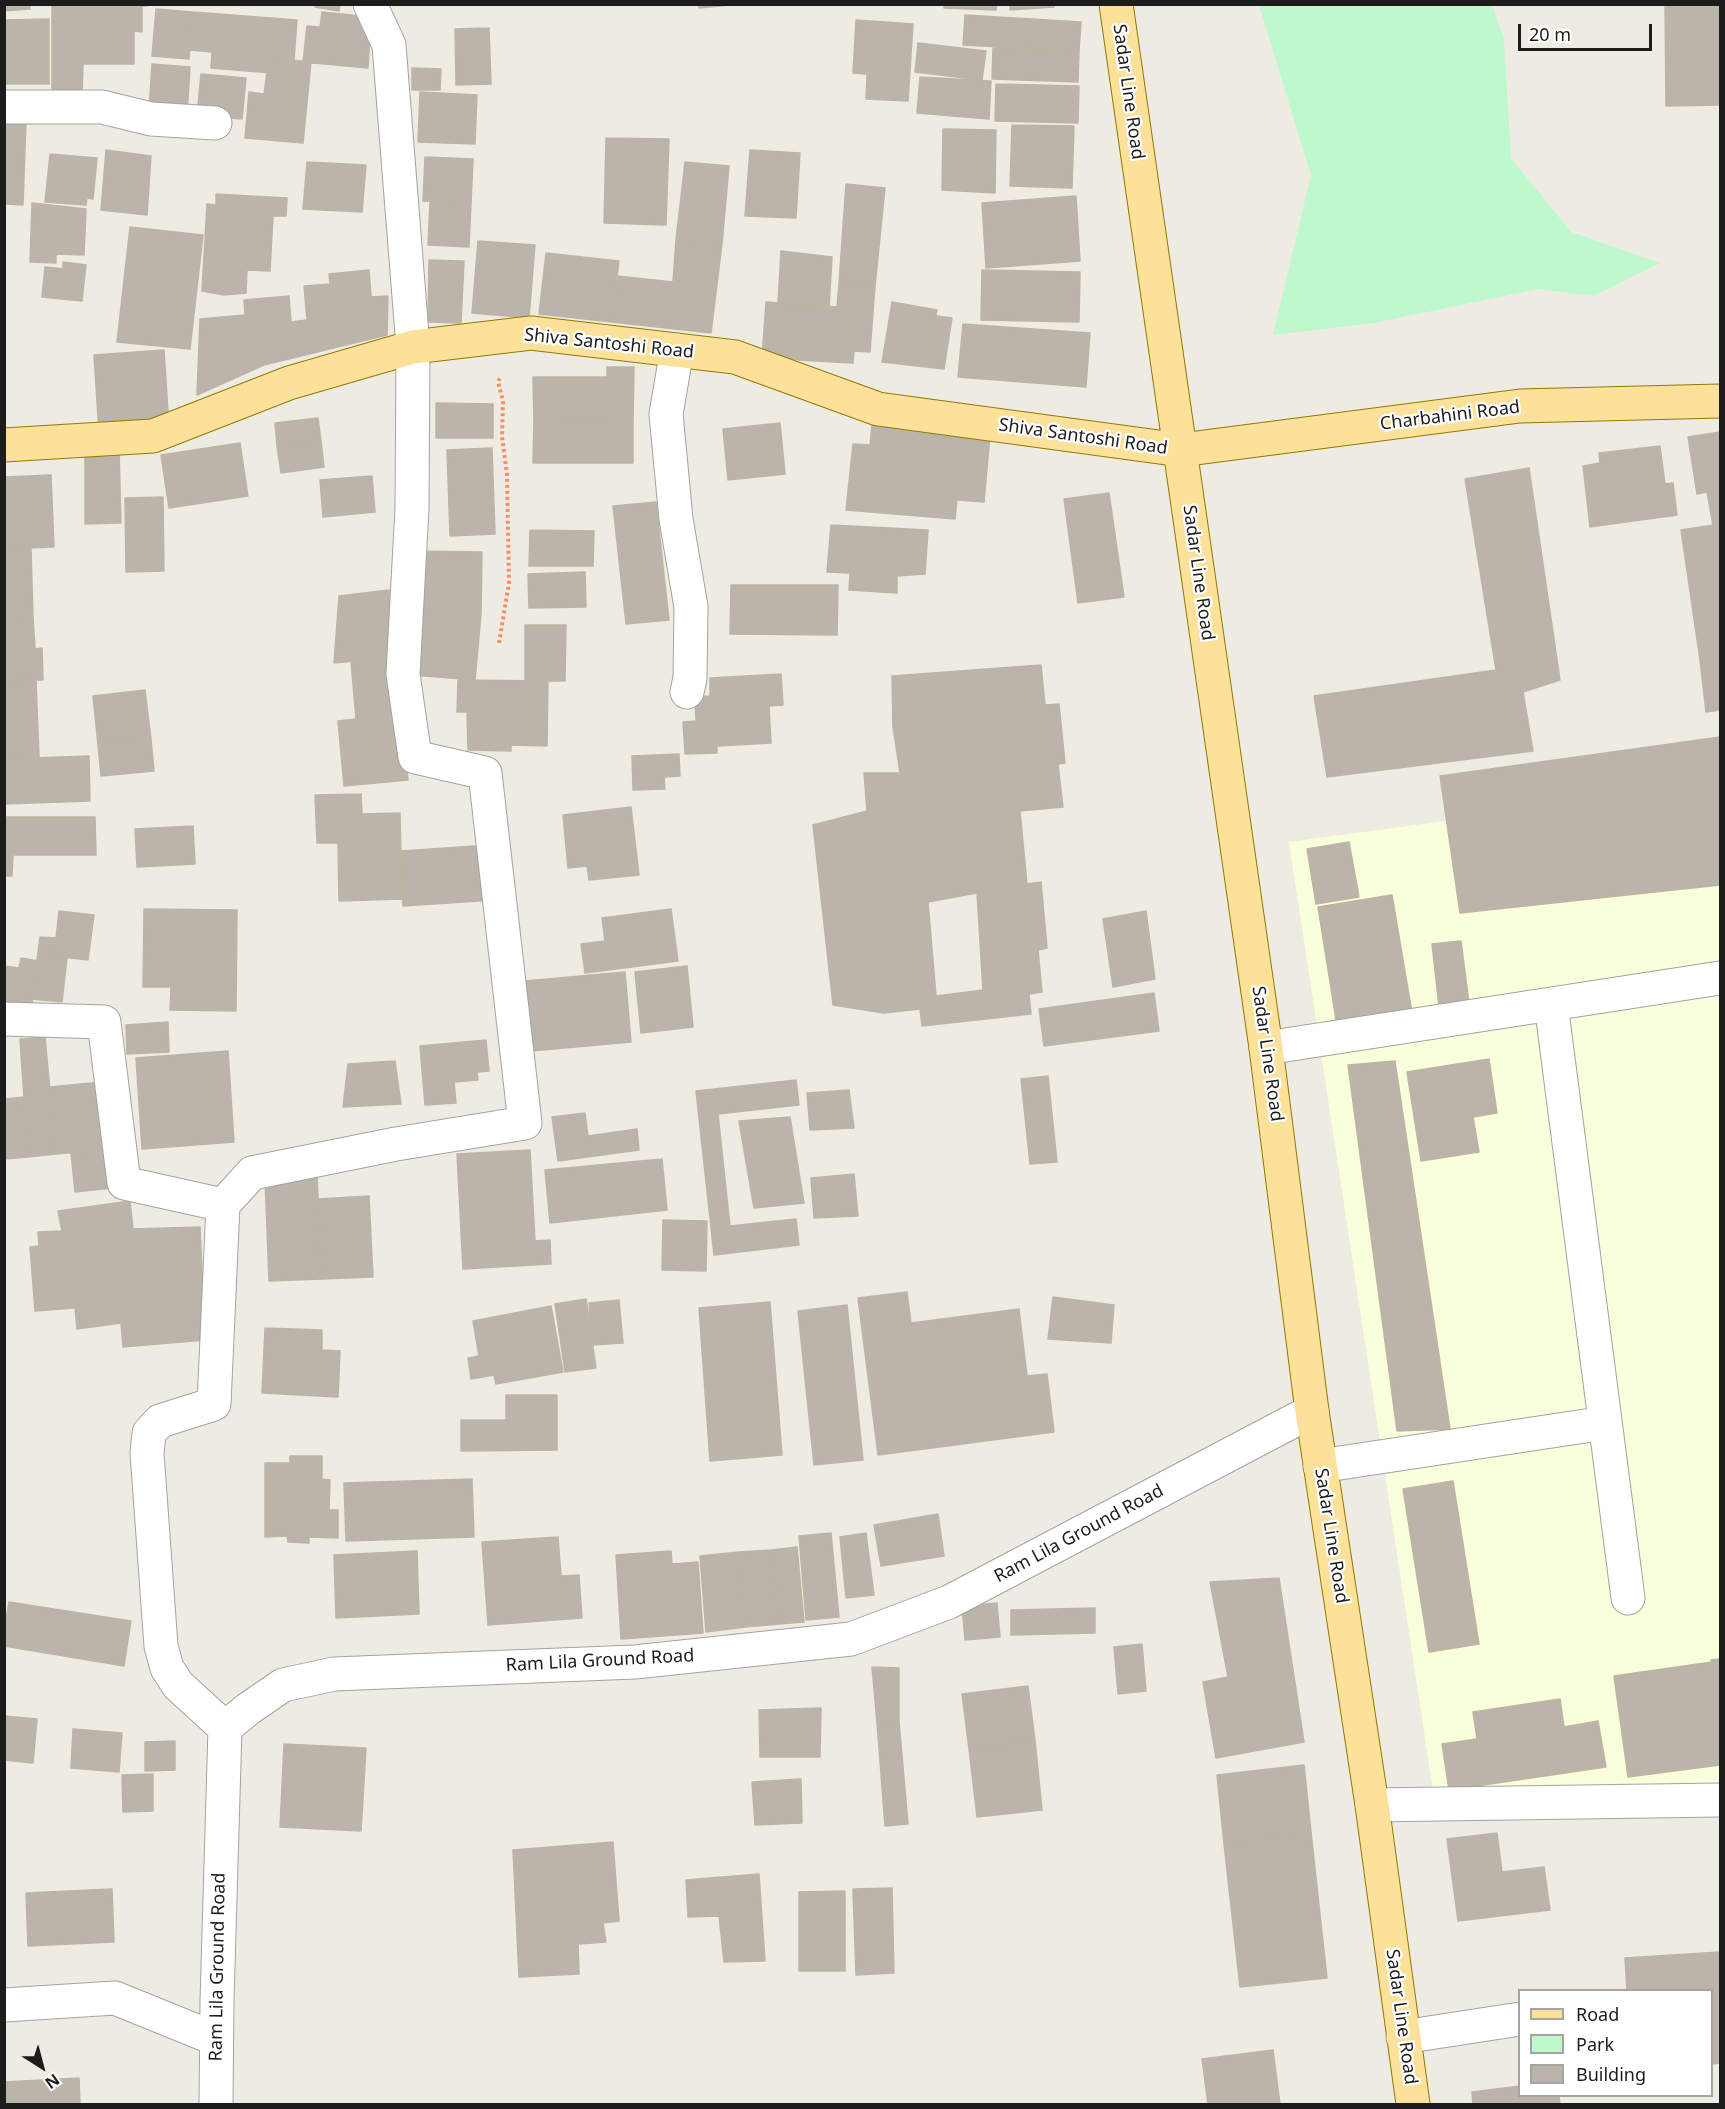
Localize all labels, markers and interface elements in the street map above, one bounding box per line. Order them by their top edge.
scale bar [1521,12,1654,50]
text: 20 m [1529,22,1571,46]
street label: Sadar Line Road [1108,23,1148,161]
street label: Shiva Santoshi Road [523,324,695,364]
street label: Charbahini Road [1379,397,1521,435]
street label: Shiva Santoshi Road [997,414,1169,460]
street label: Sadar Line Road [1178,504,1218,642]
street label: Sadar Line Road [1247,985,1287,1123]
street label: Sadar Line Road [1310,1467,1352,1605]
street label: Ram Lila Ground Road [991,1480,1167,1588]
street label: Ram Lila Ground Road [505,1645,695,1677]
street label: Ram Lila Ground Road [206,1873,230,2061]
street label: Sadar Line Road [1381,1948,1421,2086]
legend [1518,1989,1713,2097]
text: Road [1576,2002,1619,2026]
text: Park [1576,2032,1614,2056]
north arrow [12,2037,72,2097]
text: Building [1576,2062,1646,2086]
text: N [41,2069,64,2094]

